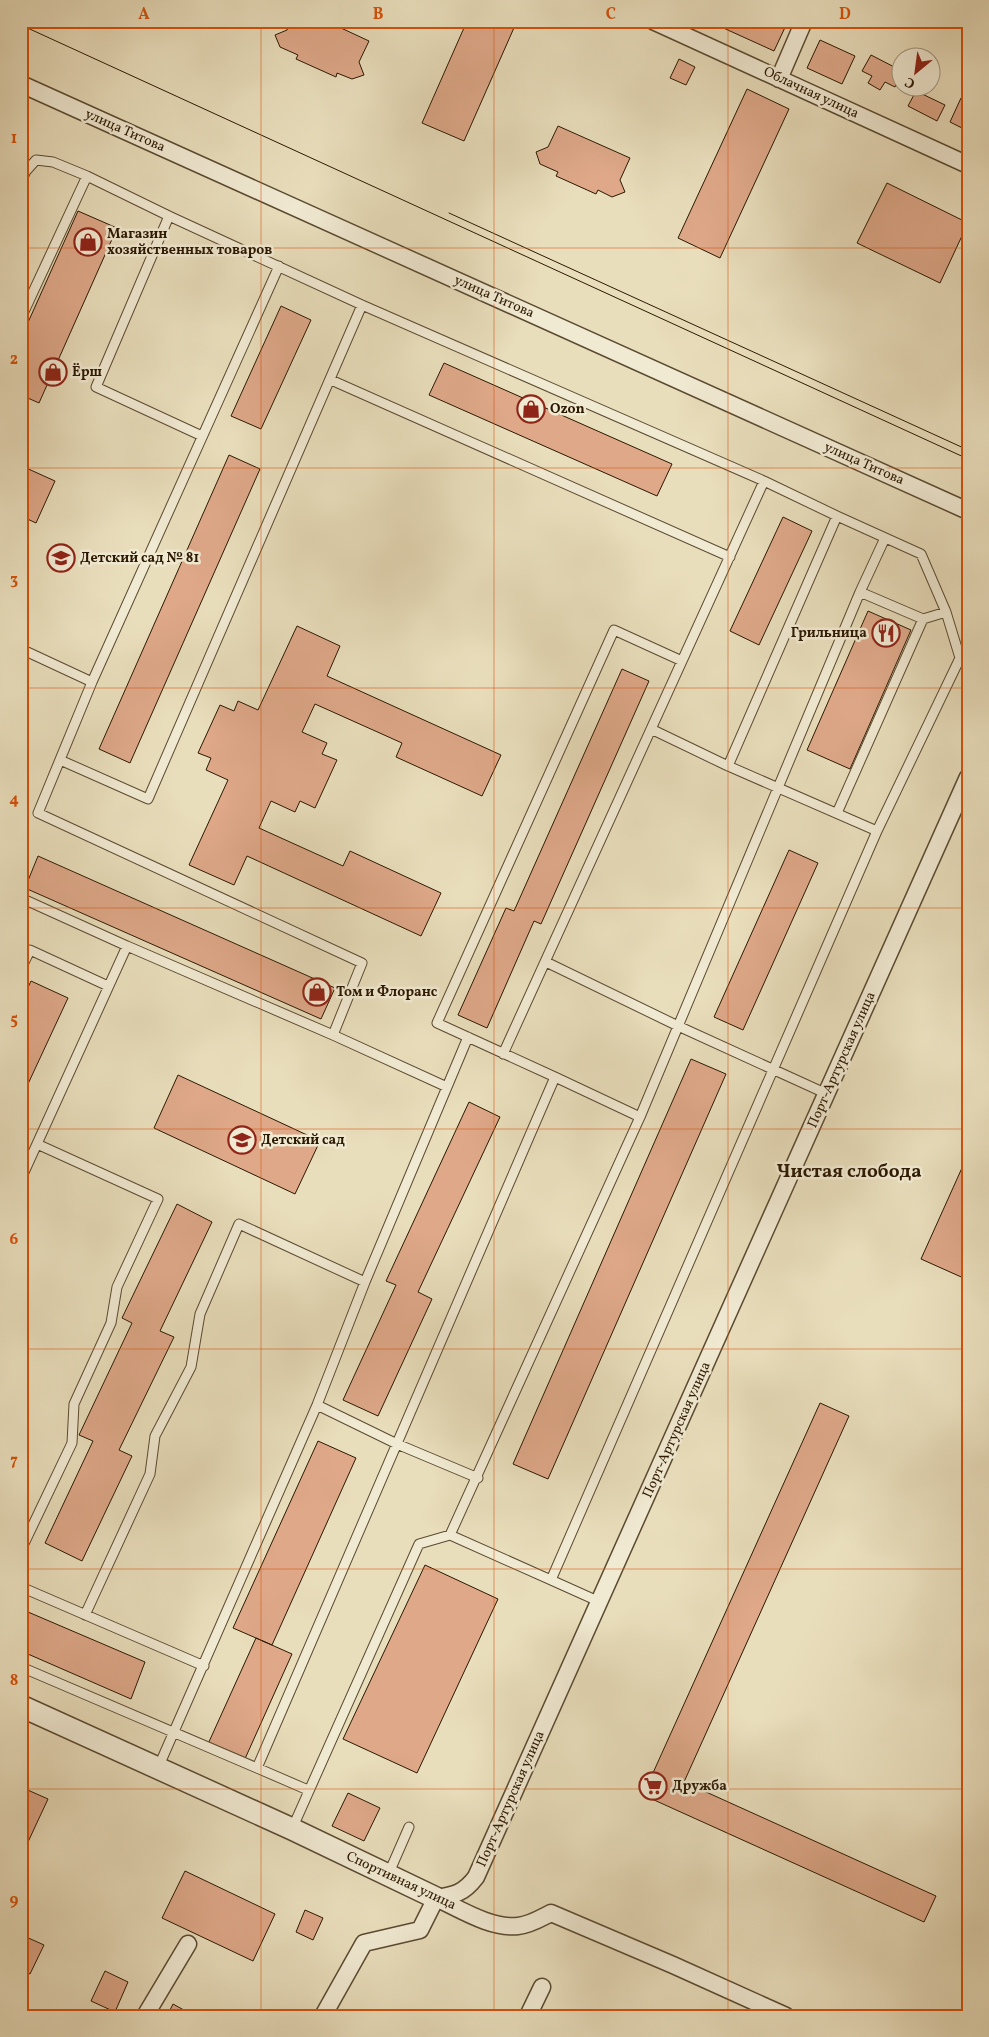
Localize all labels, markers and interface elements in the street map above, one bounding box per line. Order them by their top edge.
text: A [138,4,150,26]
text: B [373,4,384,26]
text: C [606,4,616,26]
text: D [839,4,851,26]
north arrow [892,48,942,98]
street label: Облачная улица [760,63,862,123]
text: С [902,72,919,93]
street label: улица Титова [82,105,168,157]
text: 1 [11,128,17,150]
place label: Магазин хозяйственных товаров [107,225,272,260]
shop icon: Магазин хозяйственных товаров [73,227,103,257]
street label: улица Титова [451,271,537,323]
text: 2 [10,349,18,371]
shop icon: Ёрш [38,357,68,387]
place label: Ёрш [72,362,102,382]
shop icon: Ozon [516,394,546,424]
place label: Ozon [550,400,585,419]
street label: улица Титова [821,438,907,490]
school or university icon: Детский сад № 81 [46,543,76,573]
place label: Детский сад № 81 [80,549,199,568]
text: 3 [10,569,18,591]
restaurant icon: Грильница [871,618,901,648]
place label: Грильница [791,624,867,643]
text: 4 [9,789,19,811]
shop icon: Том и Флоранс [302,977,332,1007]
place label: Том и Флоранс [336,983,438,1002]
street label: Порт-Артурская улица [803,989,881,1131]
text: 5 [10,1009,18,1031]
school or university icon: Детский сад [227,1125,257,1155]
place label: Детский сад [261,1131,345,1150]
district label: Чистая слобода [776,1159,922,1185]
text: 6 [10,1229,19,1251]
street label: Порт-Артурская улица [638,1359,716,1501]
text: 7 [10,1450,18,1472]
text: 8 [10,1670,18,1692]
street label: Порт-Артурская улица [472,1728,550,1870]
supermarket icon: Дружба [638,1771,668,1801]
place label: Дружба [672,1777,727,1796]
street label: Спортивная улица [343,1847,459,1915]
text: 9 [10,1890,19,1912]

